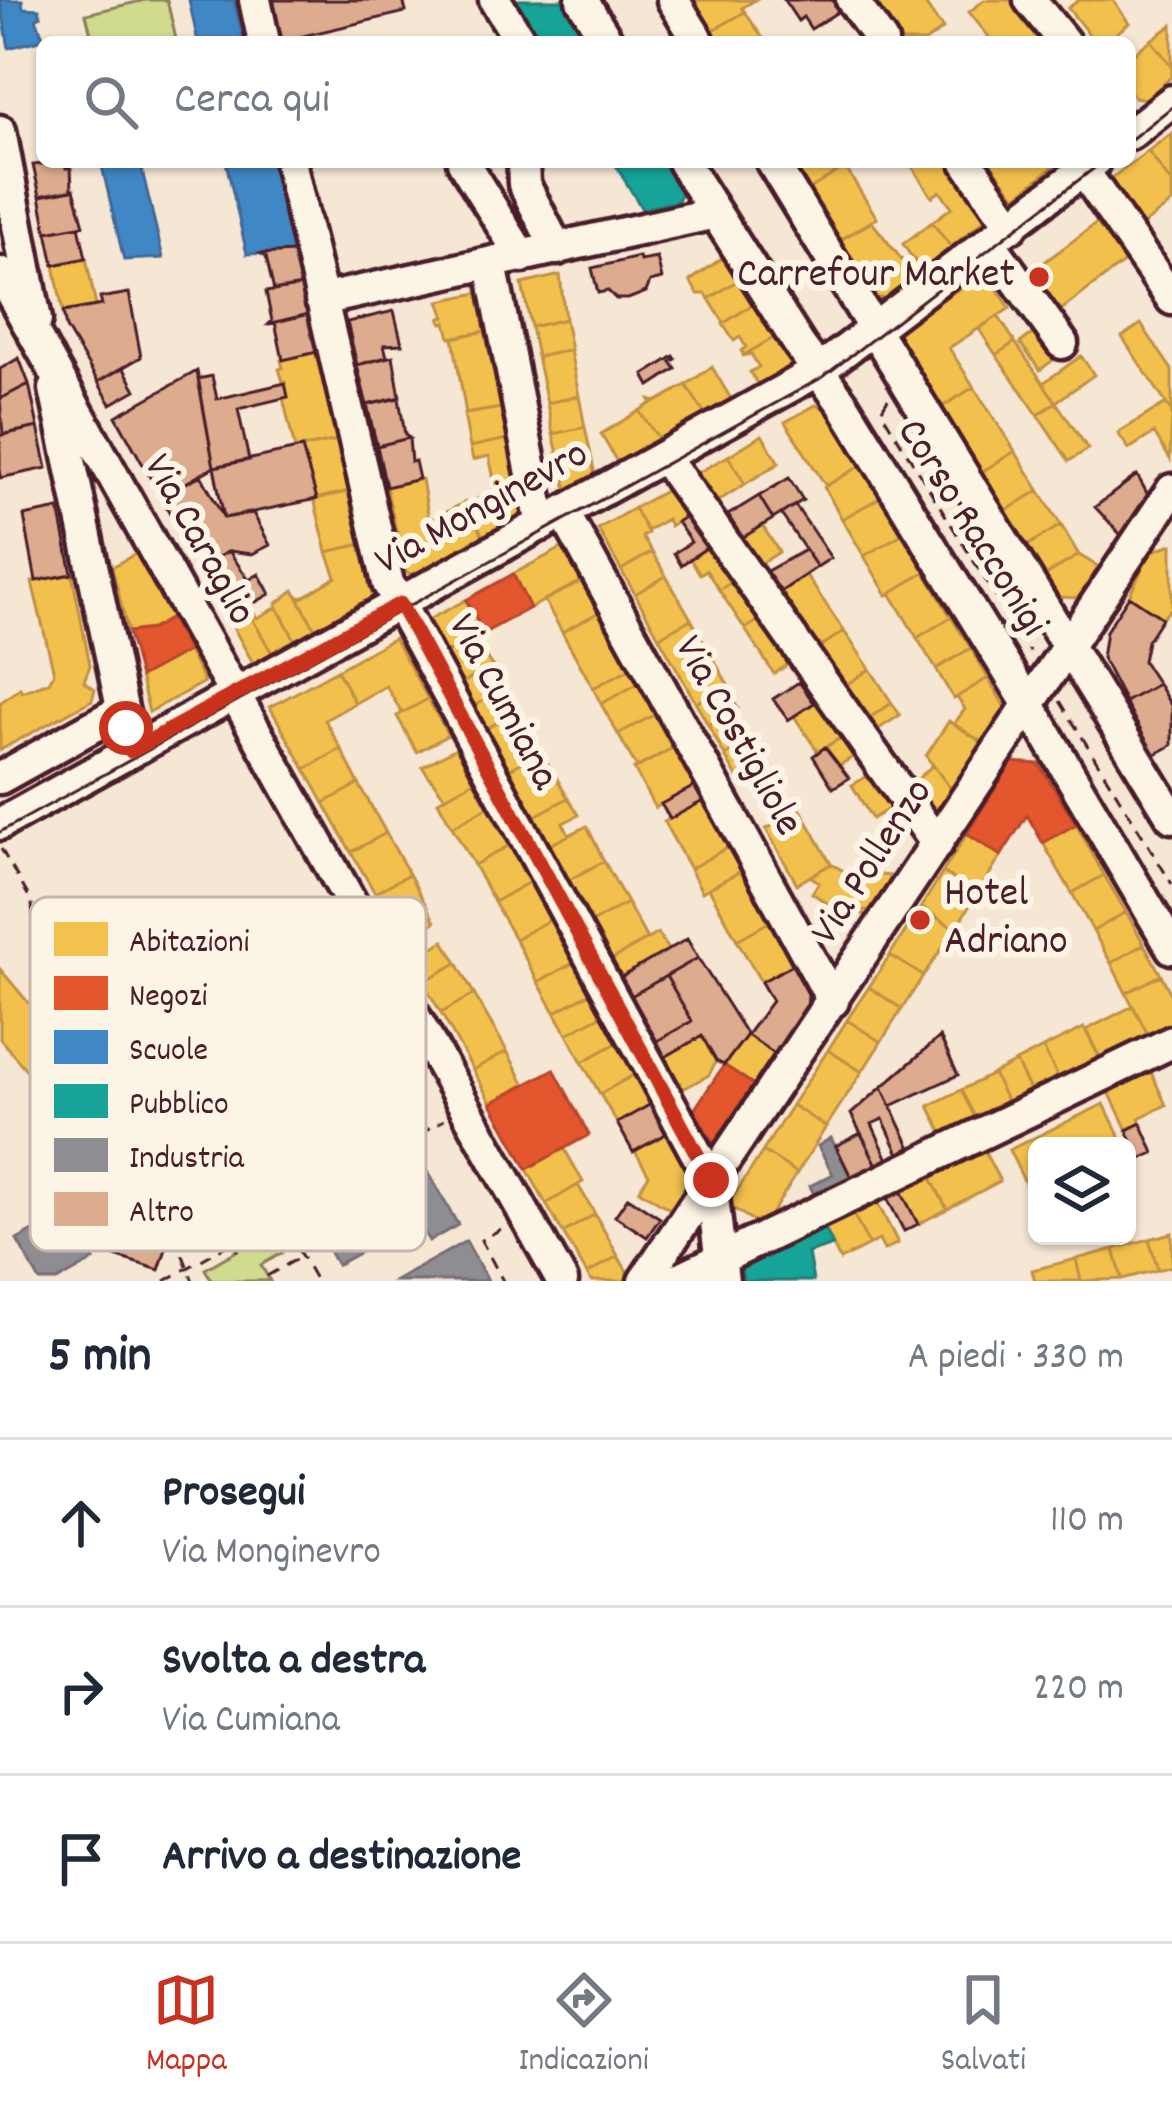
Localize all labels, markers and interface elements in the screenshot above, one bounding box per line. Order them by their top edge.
search box [36,36,1136,168]
icon: search [78,69,144,135]
text: Cerca qui [174,70,330,134]
place label: Carrefour Market [737,247,1015,307]
marker: Carrefour Market [1026,264,1052,290]
street label: Corso Racconigi [879,408,1061,650]
street label: Via Monginevro [365,427,601,593]
street label: Via Caraglio [125,444,269,638]
street label: Via Cumiana [430,604,573,803]
street label: Via Costigliole [656,626,816,848]
route start [99,701,153,755]
street label: Via Pollenzo [798,768,950,958]
place label: Hotel Adriano [944,866,1068,974]
legend [30,897,426,1251]
marker: Hotel Adriano [907,907,933,933]
text: Abitazioni [129,921,250,968]
text: Negozi [129,975,208,1022]
text: Scuole [129,1029,208,1076]
text: Pubblico [129,1083,229,1130]
text: Industria [129,1137,245,1184]
map controls [1028,1137,1136,1245]
button: layers [1028,1137,1136,1245]
route end [684,1153,738,1207]
text: Altro [129,1191,194,1238]
text: 5 min [48,1323,151,1395]
text: A piedi · 330 m [908,1332,1124,1387]
text: Prosegui [162,1463,305,1527]
icon: ahead [48,1490,114,1556]
text: 110 m [1050,1495,1124,1550]
text: Via Monginevro [162,1527,381,1582]
text: Svolta a destra [162,1631,425,1695]
icon: right [48,1658,114,1724]
text: 220 m [1033,1663,1124,1718]
text: Via Cumiana [162,1695,340,1750]
icon: arrive [48,1826,114,1892]
text: Arrivo a destinazione [162,1827,521,1891]
tab: Mappa [146,1967,227,2086]
tab: Indicazioni [519,1967,649,2086]
tab: Salvati [941,1967,1026,2086]

